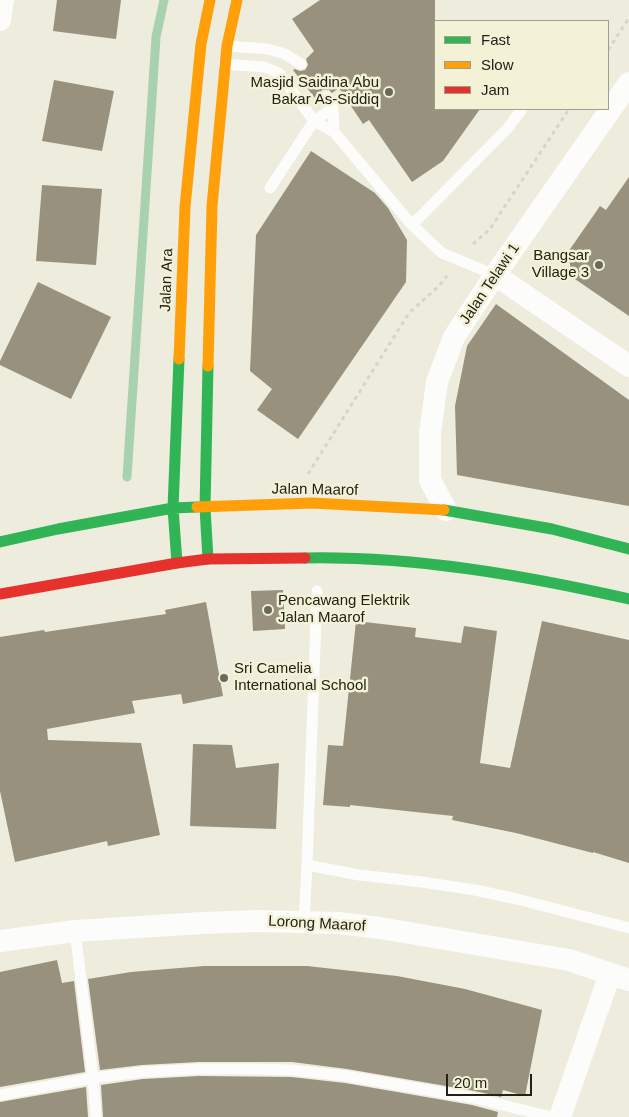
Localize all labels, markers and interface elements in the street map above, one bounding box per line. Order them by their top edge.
legend [434,20,609,110]
text: Fast [481,31,510,48]
text: Slow [481,56,514,73]
place label: Masjid Saidina Abu Bakar As-Siddiq [251,74,379,109]
text: Jam [481,81,509,98]
marker: Masjid Saidina Abu Bakar As-Siddiq [383,86,395,98]
street label: Jalan Telawi 1 [456,240,524,328]
place label: Bangsar Village 3 [532,247,589,282]
street label: Jalan Ara [157,248,177,312]
marker: Bangsar Village 3 [593,259,605,271]
street label: Jalan Maarof [271,480,359,500]
place label: Pencawang Elektrik Jalan Maarof [278,592,410,627]
marker: Pencawang Elektrik Jalan Maarof [262,604,274,616]
place label: Sri Camelia International School [234,660,367,695]
marker: Sri Camelia International School [218,672,230,684]
street label: Lorong Maarof [268,912,366,936]
scale bar [449,1064,535,1096]
text: 20 m [454,1074,487,1091]

